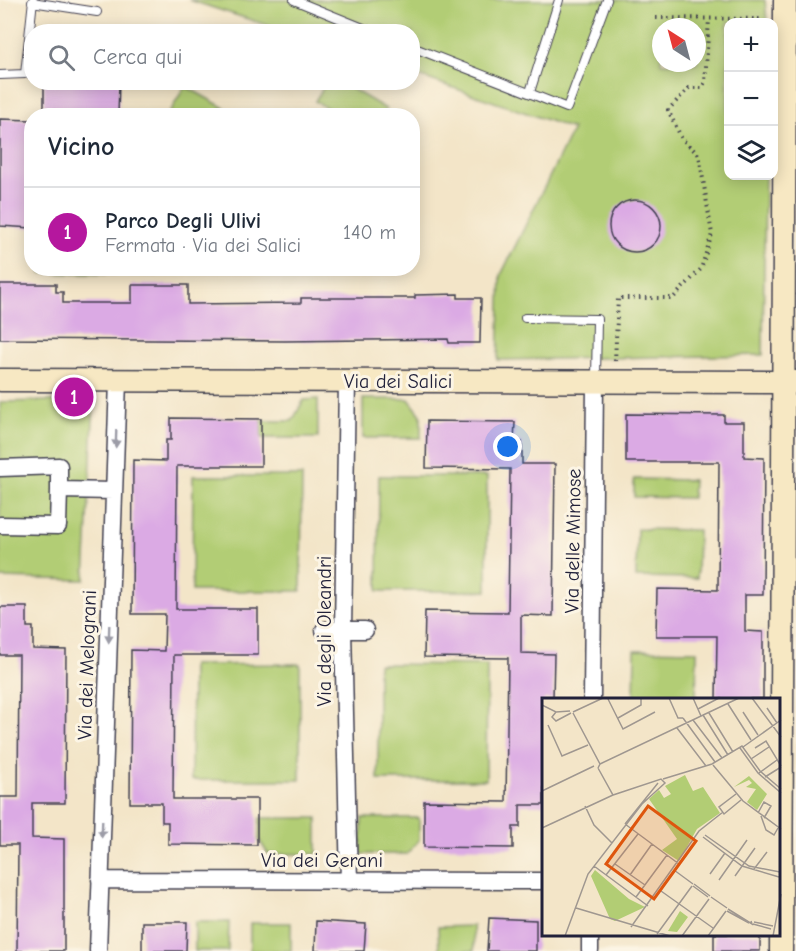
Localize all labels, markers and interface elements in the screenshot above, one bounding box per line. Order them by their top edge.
north arrow [652,18,706,72]
map controls [724,18,778,180]
button: + [724,18,778,72]
search box [24,24,420,90]
icon: search [45,41,78,74]
text: Cerca qui [93,44,183,70]
button: − [724,72,778,126]
button: layers [724,126,778,180]
text: Vicino [48,132,114,162]
text: Parco Degli Ulivi [105,208,261,234]
text: 1 [64,221,71,244]
text: 140 m [343,221,396,244]
text: Fermata · Via dei Salici [105,234,301,257]
street label: Via dei Salici [344,370,452,393]
pin: 1 [54,374,94,420]
one-way arrow [111,430,120,449]
your location [493,432,522,461]
street label: Via delle Mimose [560,468,586,614]
street label: Via degli Oleandri [313,556,336,706]
street label: Via dei Melograni [73,590,101,740]
one-way arrow [104,625,114,644]
inset map [542,698,781,936]
one-way arrow [97,819,107,838]
street label: Via dei Gerani [261,849,383,872]

